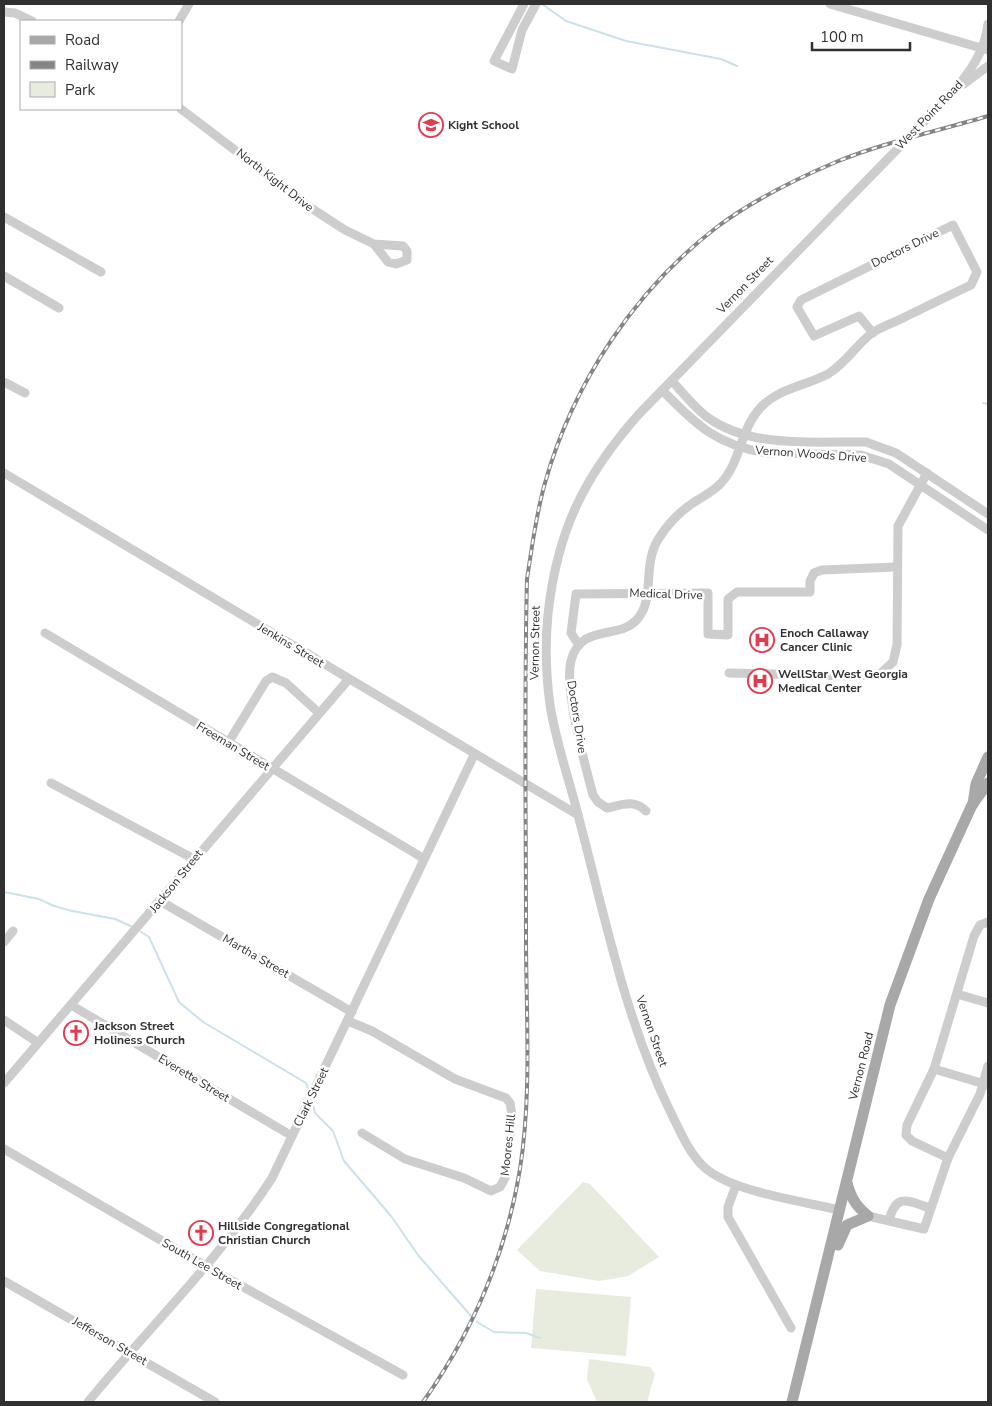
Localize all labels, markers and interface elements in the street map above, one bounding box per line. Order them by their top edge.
legend [20,20,182,110]
scale bar [812,20,910,52]
text: 100 m [820,27,864,47]
text: Road [65,30,100,50]
text: Railway [65,55,119,75]
street label: West Point Road [892,77,966,153]
text: Park [65,80,95,100]
school or university icon: Kight School [418,112,444,138]
place label: Kight School [448,117,519,133]
street label: North Kight Drive [233,145,317,215]
street label: Doctors Drive [868,225,942,271]
street label: Vernon Street [713,252,777,318]
street label: Vernon Woods Drive [754,442,867,466]
street label: Medical Drive [629,585,703,603]
street label: Vernon Street [526,605,544,681]
street label: Jenkins Street [254,618,328,671]
place label: Enoch Callaway Cancer Clinic [780,625,869,655]
hospital icon: Enoch Callaway Cancer Clinic [749,627,775,653]
place label: WellStar West Georgia Medical Center [778,666,908,696]
hospital icon: WellStar West Georgia Medical Center [747,668,773,694]
street label: Doctors Drive [563,679,591,755]
street label: Freeman Street [193,718,273,775]
street label: Jackson Street [145,846,207,917]
street label: Martha Street [220,930,293,982]
street label: Vernon Street [632,992,672,1070]
place label: Jackson Street Holiness Church [93,1018,185,1048]
church icon: Jackson Street Holiness Church [63,1020,89,1046]
street label: Vernon Road [845,1030,877,1103]
street label: Everette Street [155,1050,233,1106]
street label: Clark Street [290,1064,333,1129]
street label: Moores Hill [497,1113,519,1177]
place label: Hillside Congregational Christian Church [218,1218,350,1248]
church icon: Hillside Congregational Christian Church [188,1220,214,1246]
street label: South Lee Street [159,1235,246,1294]
street label: Jefferson Street [69,1313,151,1369]

